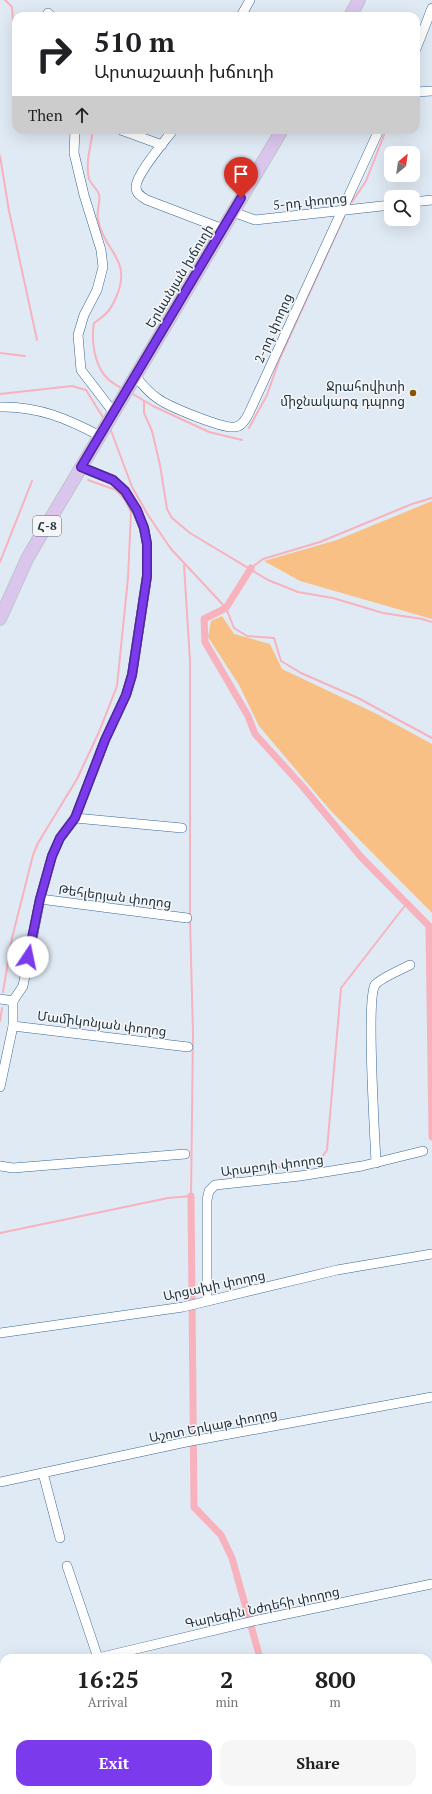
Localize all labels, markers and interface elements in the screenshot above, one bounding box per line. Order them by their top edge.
text: 510 m [94,23,175,60]
icon: right [28,28,80,80]
text: Արտաշատի խճուղի [94,59,274,83]
icon: ahead [71,104,93,126]
text: Then [28,105,63,125]
north arrow [384,146,420,182]
map controls [384,146,420,226]
pin [224,157,258,198]
icon: arrive [230,163,252,185]
street label: 5-րդ փողոց [272,188,348,214]
button: search [384,190,420,226]
street label: Երևանյան խճուղի [141,221,217,331]
street label: 2-րդ փողոց [250,290,296,366]
place label: Ջրահովիտի միջնակարգ դպրոց [280,377,405,410]
marker: Ջրահովիտի միջնակարգ դպրոց [408,388,418,398]
road number: Հ-8 [33,516,61,536]
street label: Թեհլերյան փողոց [57,880,173,912]
position arrow [7,936,49,978]
street label: Մամիկոնյան փողոց [36,1006,168,1040]
street label: Արաբոյի փողոց [220,1150,324,1180]
street label: Արցախի փողոց [161,1265,267,1305]
street label: Աշոտ Երկաթ փողոց [147,1404,279,1446]
street label: Գարեգին Նժդեհի փողոց [183,1582,341,1632]
text: 16:25 [76,1663,139,1695]
text: 2 [220,1663,234,1695]
text: 800 [315,1663,355,1695]
text: Arrival [88,1693,128,1711]
text: min [215,1693,238,1711]
text: m [330,1693,341,1711]
button: Exit [16,1740,212,1786]
button: Share [220,1740,416,1786]

